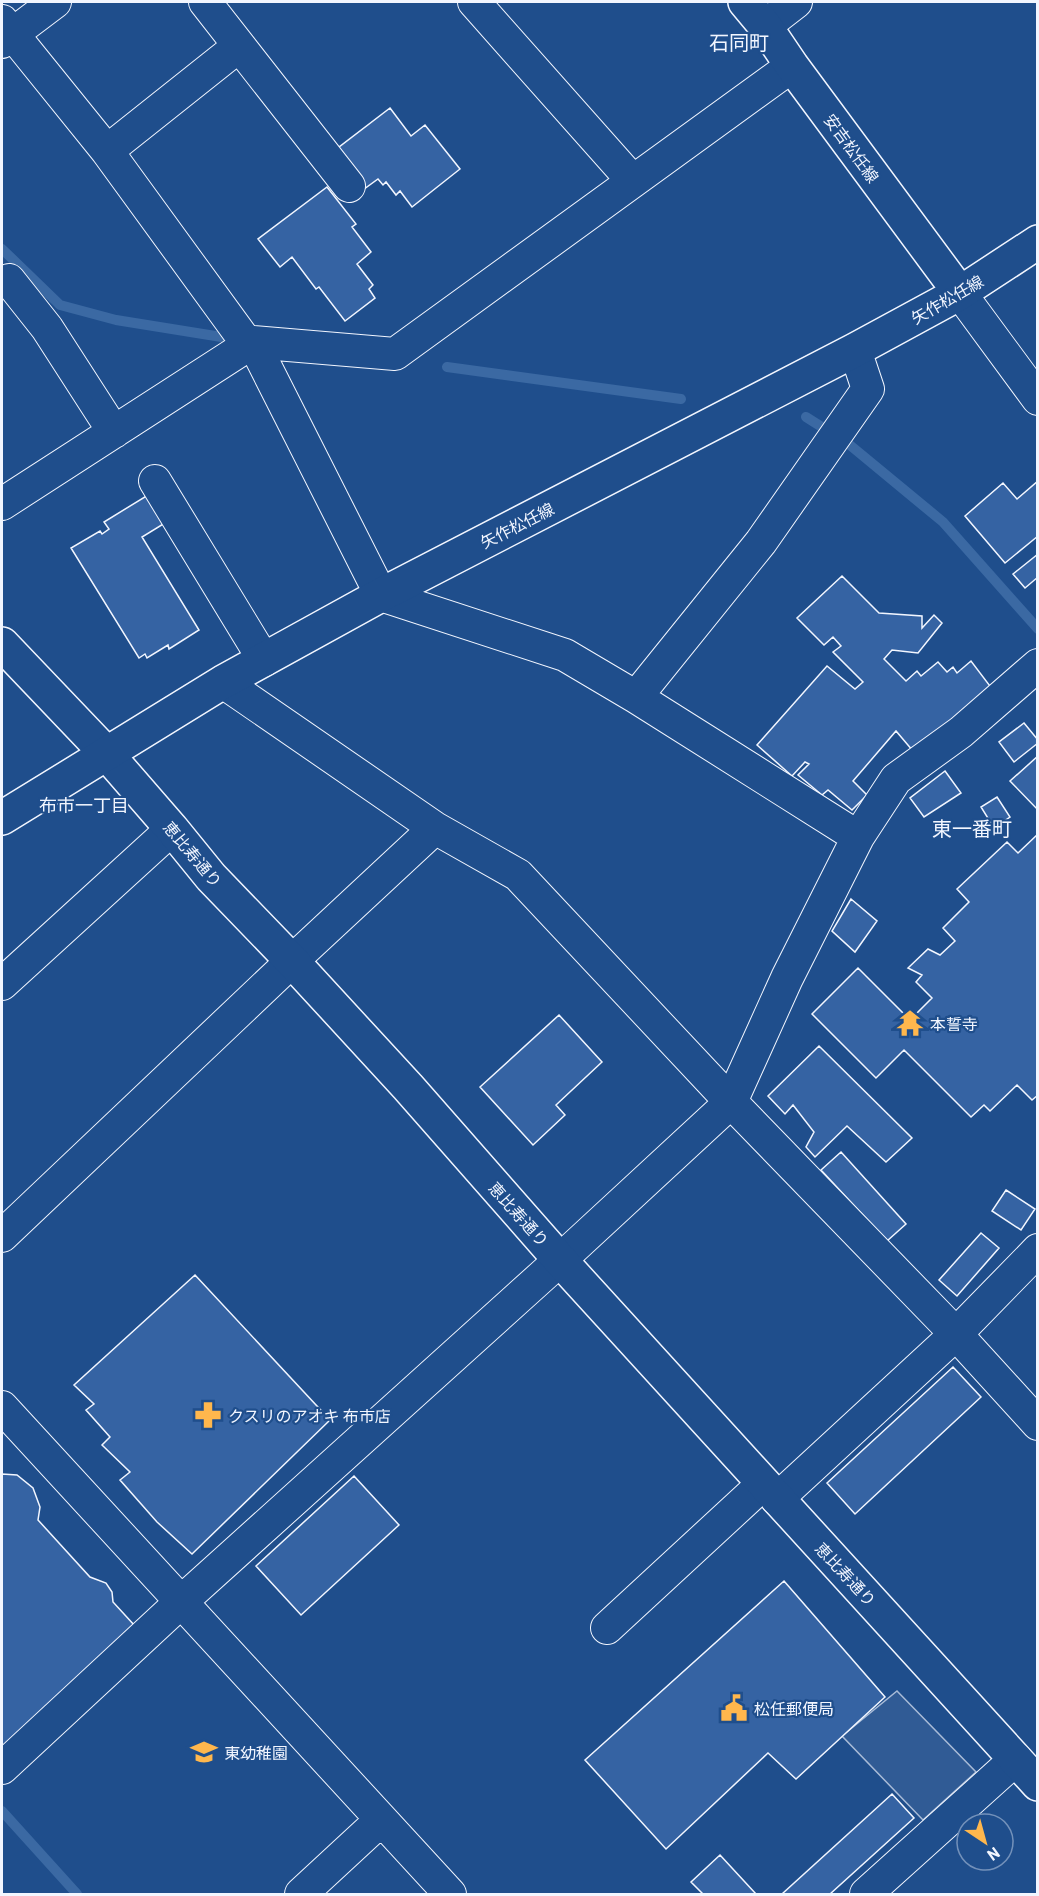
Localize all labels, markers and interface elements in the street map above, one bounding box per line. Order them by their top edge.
district label: 石同町 [709,30,769,54]
street label: 安吉松任線 [821,110,883,186]
street label: 矢作松任線 [908,271,986,327]
street label: 矢作松任線 [477,498,557,552]
district label: 布市一丁目 [39,794,129,816]
district label: 東一番町 [932,816,1012,840]
street label: 恵比寿通り [160,817,226,891]
temple icon: 本誓寺 [895,1008,925,1038]
place label: 本誓寺 [930,1014,978,1033]
street label: 恵比寿通り [485,1178,553,1250]
pharmacy icon: クスリのアオキ 布市店 [193,1400,223,1430]
place label: クスリのアオキ 布市店 [228,1406,391,1425]
street label: 恵比寿通り [812,1538,880,1610]
public building icon: 松任郵便局 [719,1693,749,1723]
place label: 松任郵便局 [754,1699,834,1718]
school or university icon: 東幼稚園 [189,1737,219,1767]
place label: 東幼稚園 [224,1743,288,1762]
north arrow [955,1812,1015,1872]
text: N [984,1844,1004,1865]

